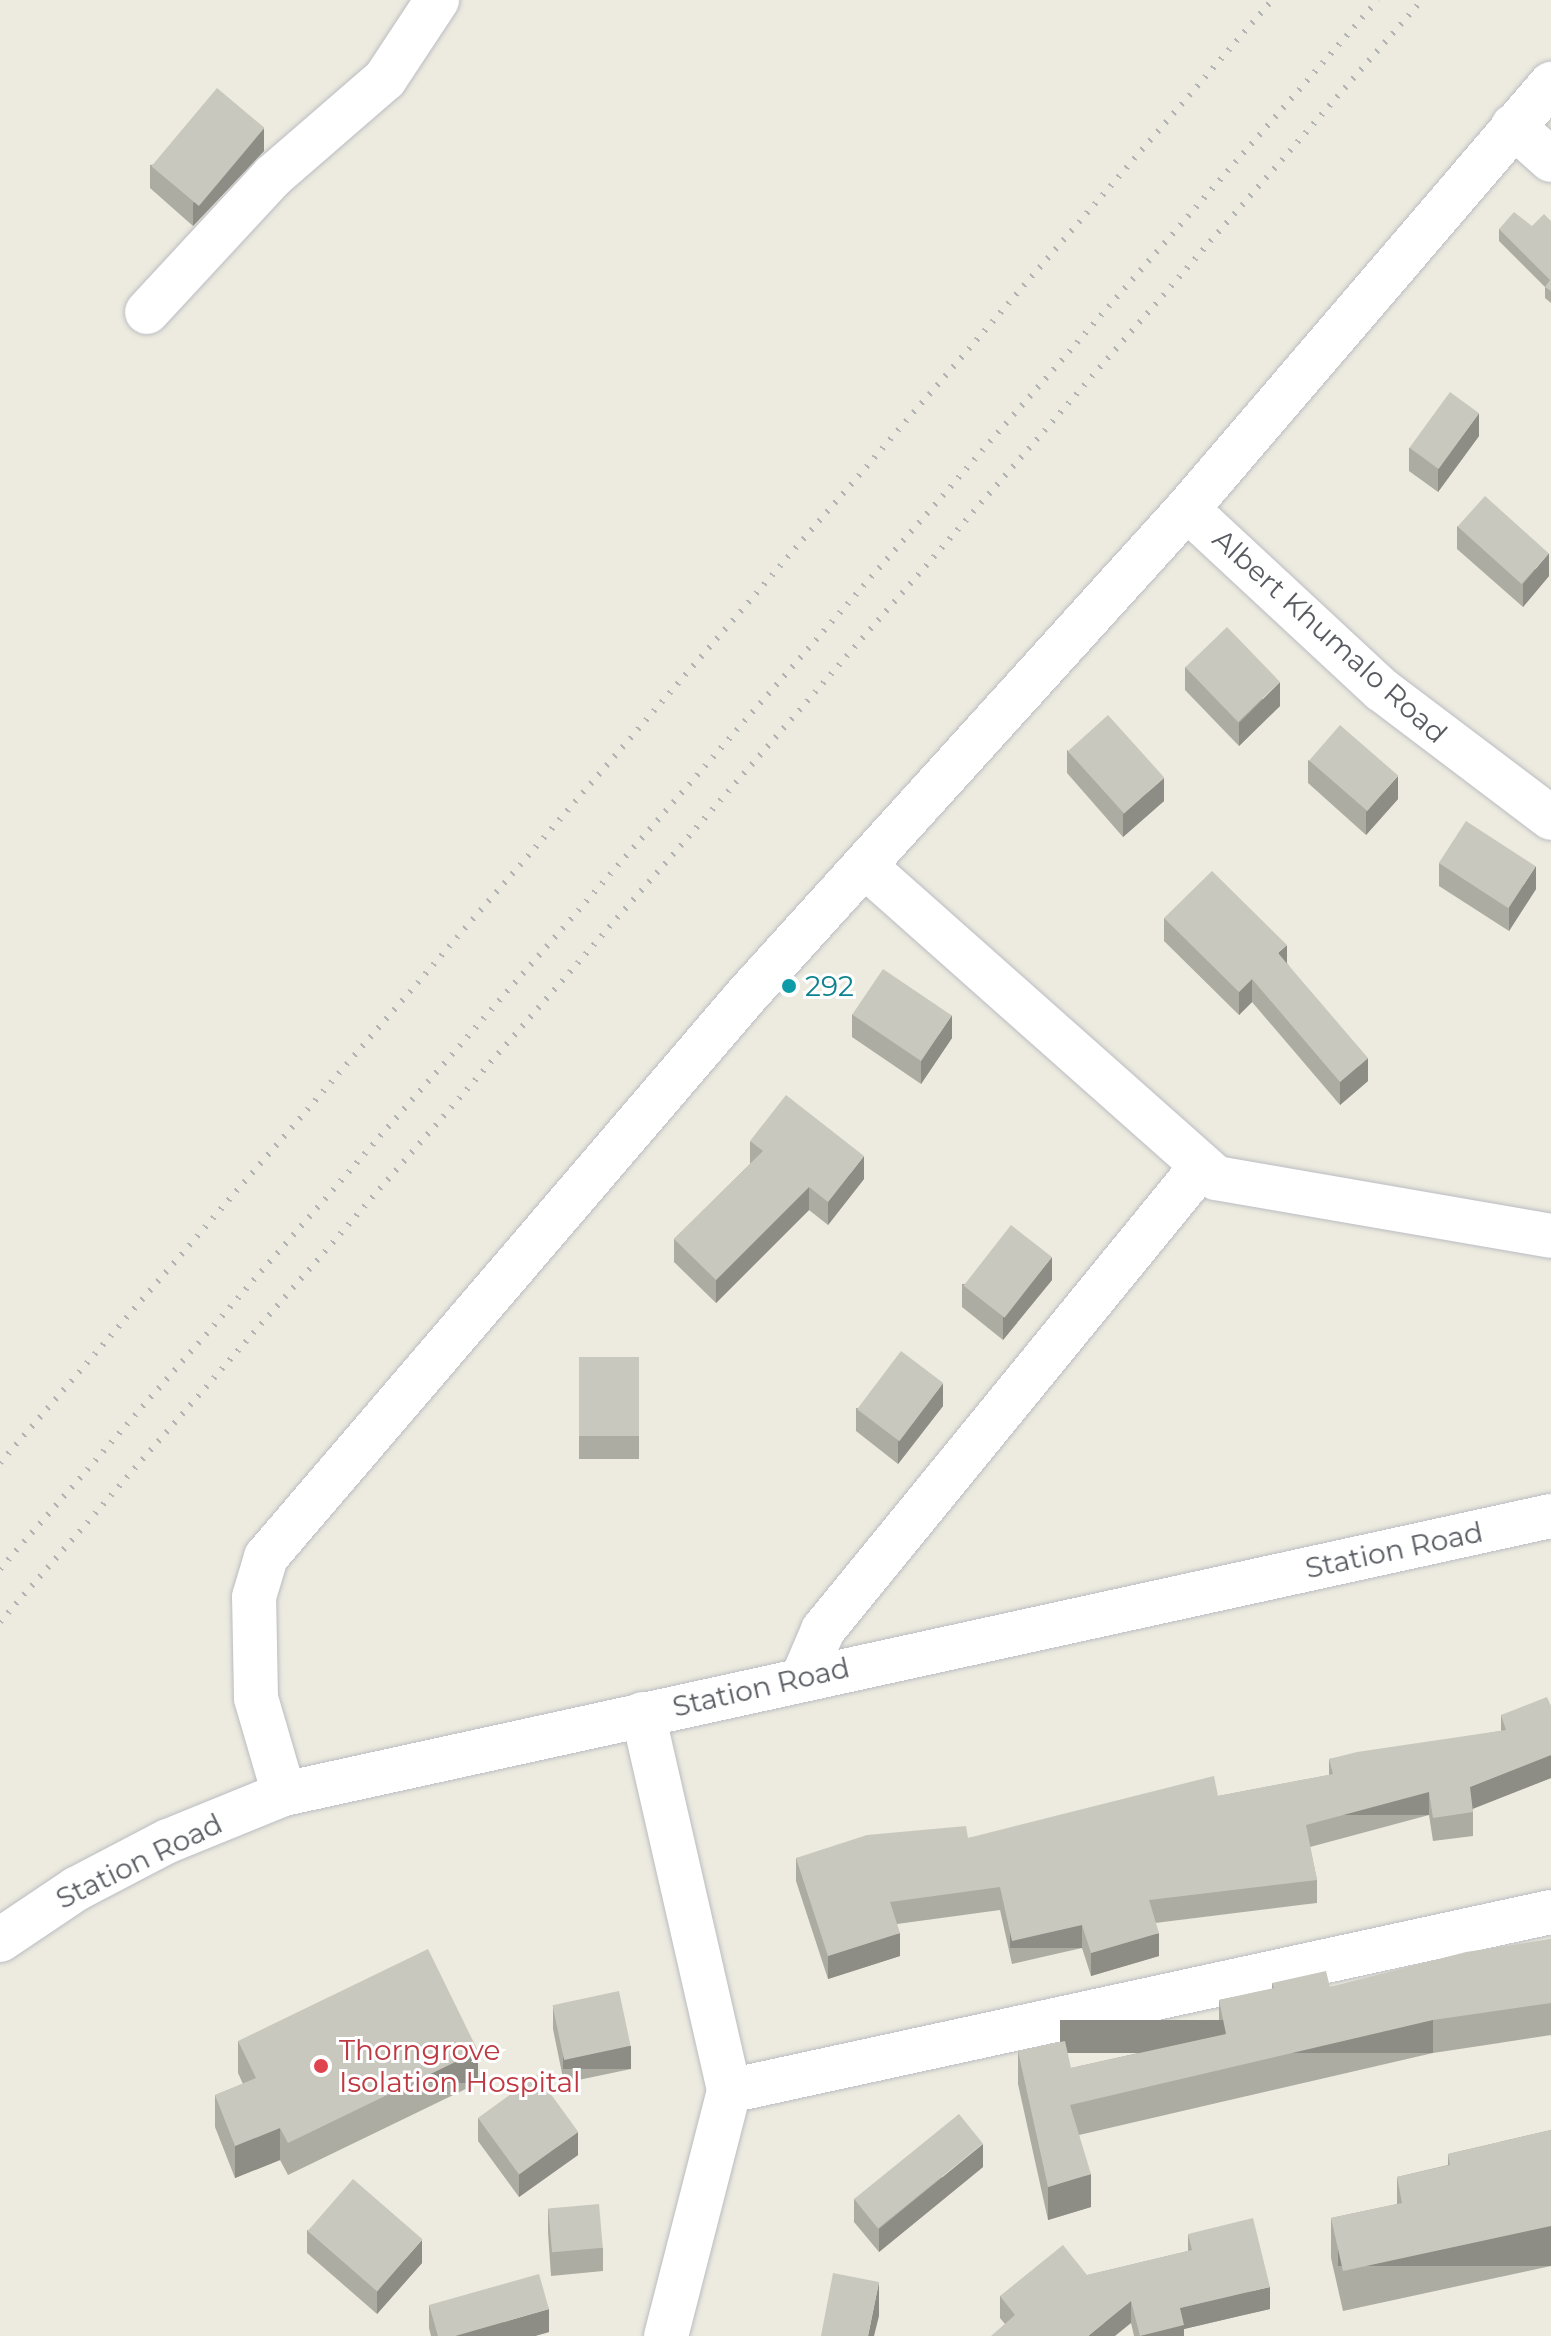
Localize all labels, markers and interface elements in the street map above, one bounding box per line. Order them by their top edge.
street label: Albert Khumalo Road [1206,522,1454,750]
place label: 292 [805,969,854,1003]
marker: 292 [780,977,798,995]
street label: Station Road [1302,1515,1486,1585]
street label: Station Road [669,1650,853,1724]
street label: Station Road [51,1806,227,1916]
place label: Thorngrove Isolation Hospital [339,2033,581,2099]
marker: Thorngrove Isolation Hospital [310,2055,332,2077]

